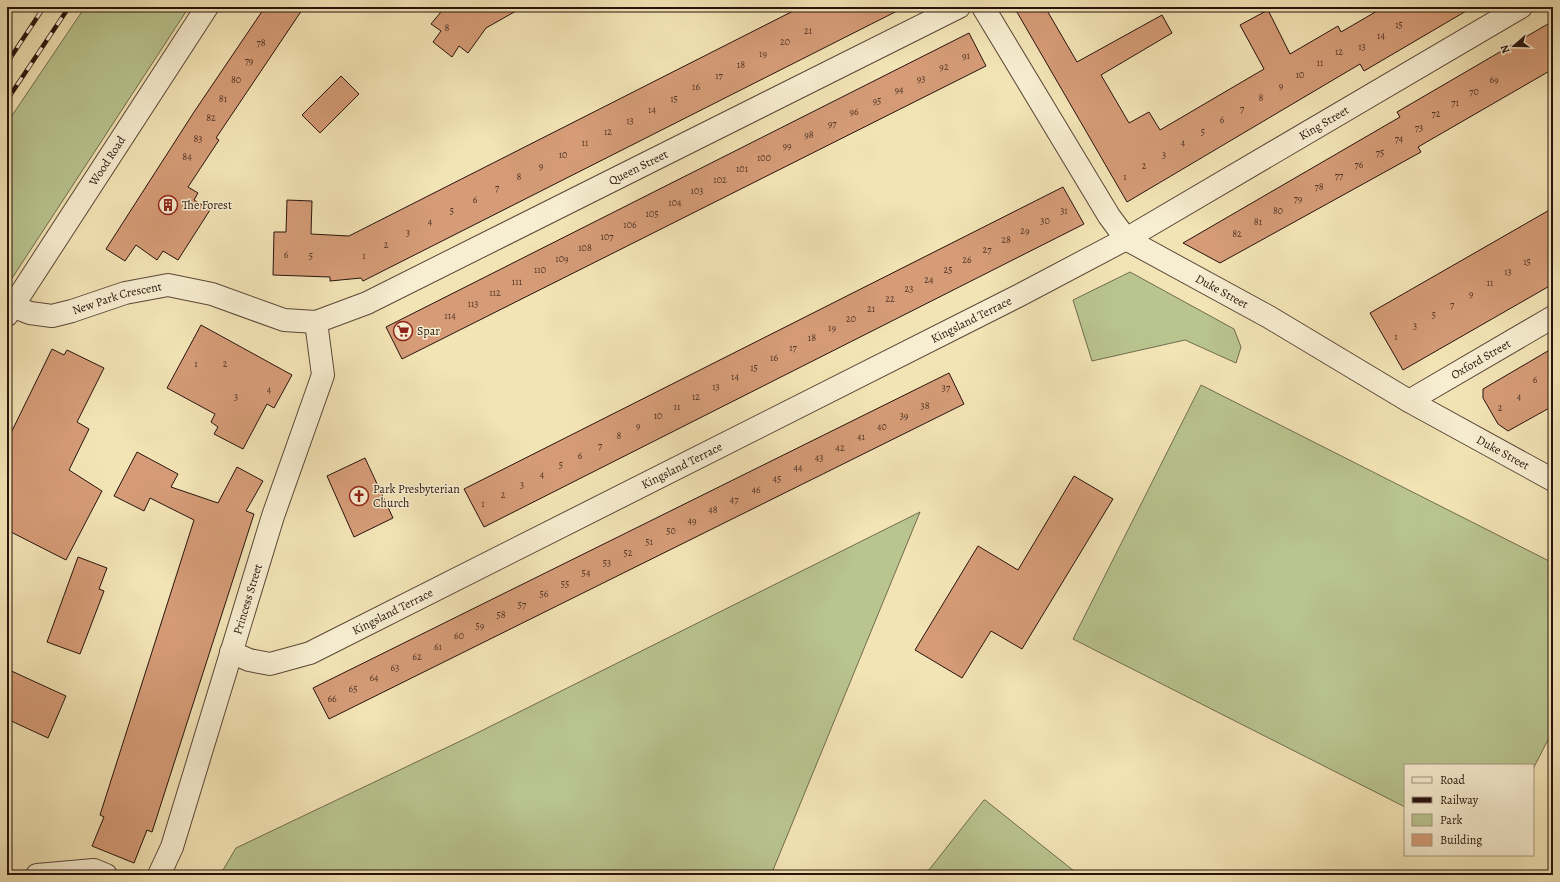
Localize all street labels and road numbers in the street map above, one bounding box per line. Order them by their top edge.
street label: King Street [1296,102,1352,144]
street label: Wood Road [85,132,129,189]
street label: Queen Street [606,146,671,189]
street label: Duke Street [1193,270,1251,312]
street label: New Park Crescent [70,278,163,318]
street label: Kingsland Terrace [928,293,1014,347]
street label: Oxford Street [1448,335,1514,383]
street label: Duke Street [1474,432,1532,474]
street label: Kingsland Terrace [639,438,725,493]
street label: Princess Street [229,562,266,636]
street label: Kingsland Terrace [349,584,436,638]

